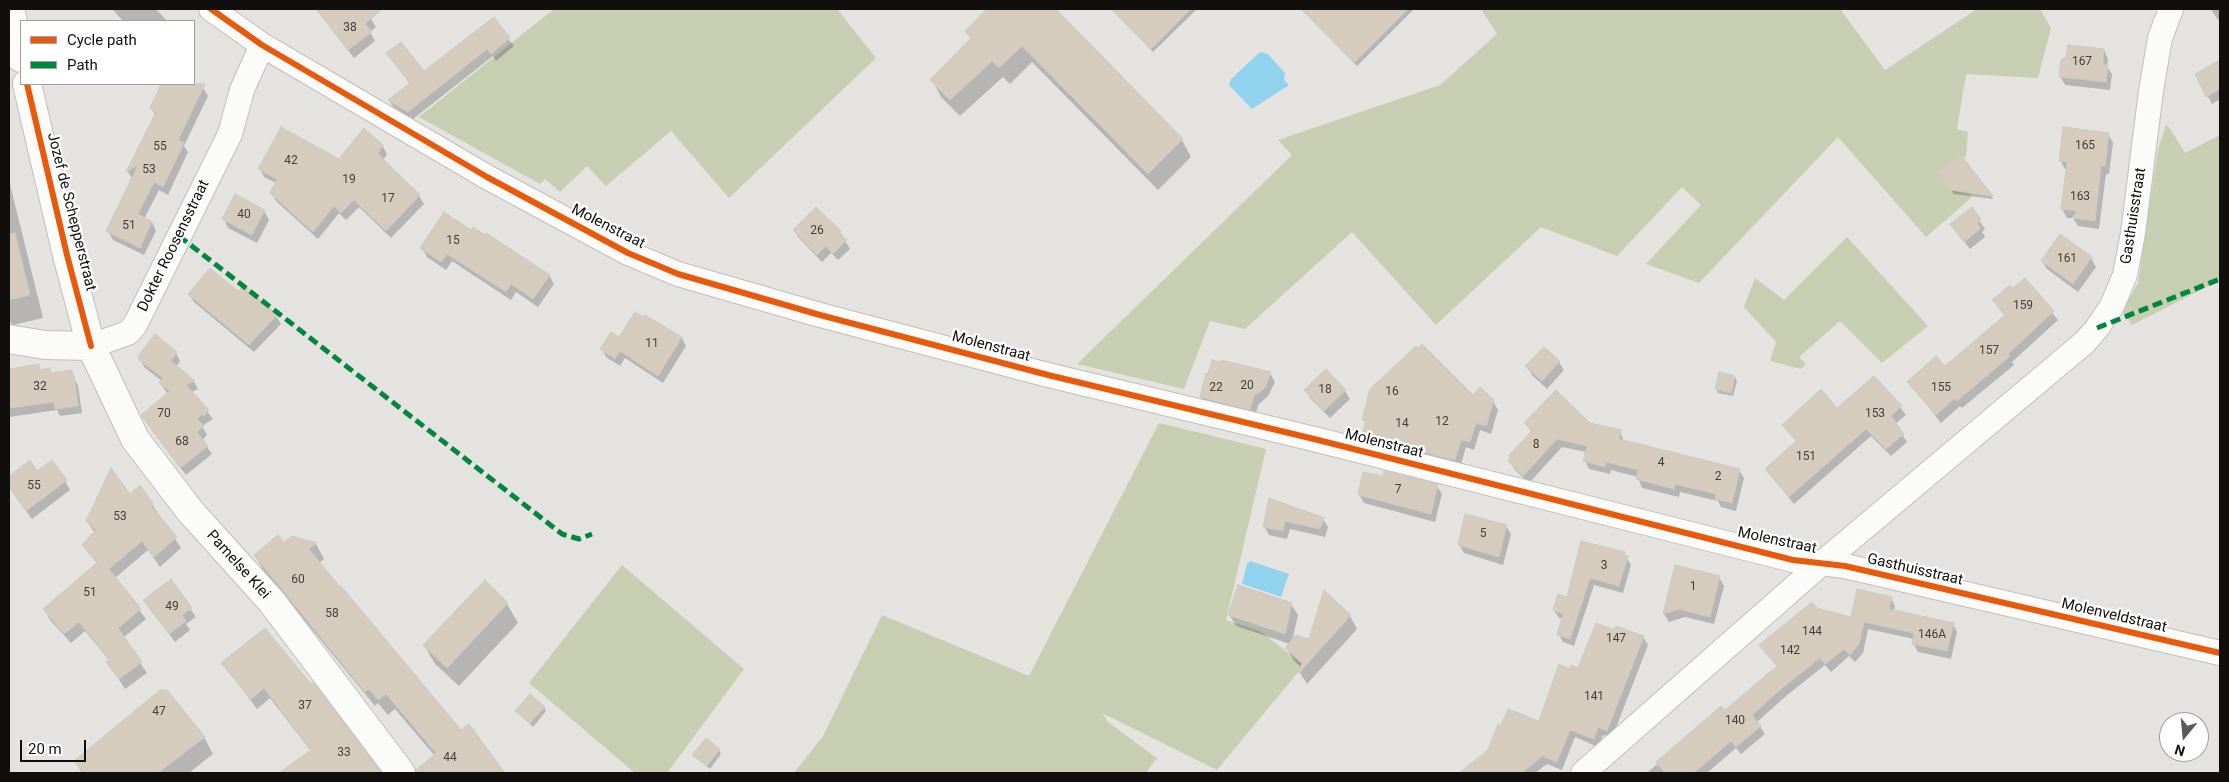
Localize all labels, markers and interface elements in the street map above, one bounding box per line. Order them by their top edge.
legend [20,20,195,85]
house number: 38 [343,21,357,35]
text: Cycle path [67,31,137,49]
house number: 167 [2072,55,2092,69]
text: Path [67,56,98,74]
street label: Jozef de Schepperstraat [43,131,99,293]
house number: 165 [2075,139,2095,153]
house number: 55 [153,140,167,154]
house number: 42 [284,154,298,168]
house number: 53 [142,163,156,177]
street label: Gasthuisstraat [2117,166,2151,266]
house number: 19 [342,173,356,187]
street label: Dokter Roosensstraat [134,177,214,315]
house number: 163 [2070,190,2090,204]
house number: 17 [381,192,395,206]
street label: Molenstraat [568,201,648,253]
house number: 40 [237,208,251,222]
house number: 51 [122,219,136,233]
house number: 26 [810,224,824,238]
house number: 15 [446,234,460,248]
house number: 161 [2057,252,2077,266]
house number: 159 [2013,299,2033,313]
street label: Molenstraat [950,328,1032,366]
house number: 11 [645,337,659,351]
house number: 157 [1979,344,1999,358]
house number: 20 [1240,379,1254,393]
house number: 32 [33,380,47,394]
house number: 22 [1209,381,1223,395]
house number: 155 [1931,381,1951,395]
house number: 18 [1318,383,1332,397]
house number: 16 [1385,385,1399,399]
house number: 70 [157,407,171,421]
house number: 153 [1865,407,1885,421]
house number: 12 [1435,415,1449,429]
house number: 14 [1395,417,1409,431]
street label: Molenstraat [1343,426,1425,462]
house number: 68 [175,435,189,449]
house number: 8 [1533,438,1539,452]
house number: 151 [1796,450,1816,464]
house number: 4 [1658,456,1664,470]
house number: 2 [1715,470,1721,484]
house number: 55 [27,479,41,493]
house number: 7 [1395,483,1401,497]
house number: 53 [113,510,127,524]
street label: Molenstraat [1736,524,1818,558]
street label: Pamelse Klei [202,527,274,603]
house number: 5 [1480,527,1486,541]
street label: Gasthuisstraat [1865,550,1965,590]
house number: 3 [1601,559,1607,573]
house number: 60 [291,573,305,587]
house number: 1 [1690,580,1696,594]
house number: 51 [83,586,97,600]
street label: Molenveldstraat [2060,595,2168,637]
house number: 49 [165,600,179,614]
house number: 58 [325,607,339,621]
house number: 144 [1802,625,1822,639]
house number: 146A [1918,628,1946,642]
house number: 147 [1606,632,1626,646]
house number: 142 [1780,644,1800,658]
house number: 141 [1584,690,1604,704]
house number: 37 [298,699,312,713]
house number: 47 [152,705,166,719]
north arrow [2159,712,2209,762]
house number: 140 [1725,714,1745,728]
scale bar [22,730,89,762]
text: 20 m [28,740,62,758]
text: N [2173,741,2187,759]
house number: 33 [337,746,351,760]
house number: 44 [443,751,457,765]

